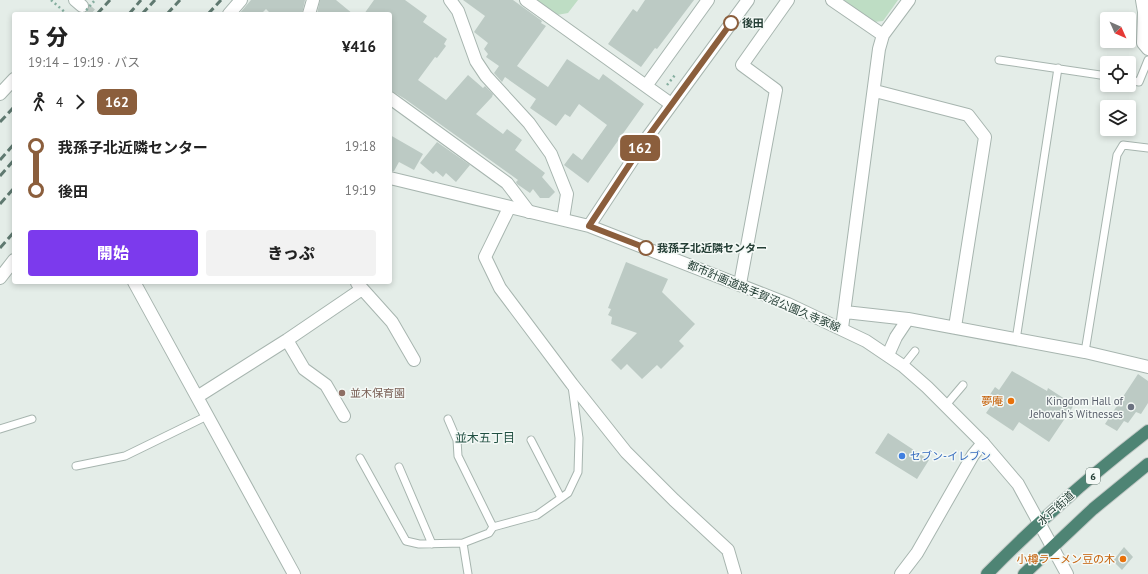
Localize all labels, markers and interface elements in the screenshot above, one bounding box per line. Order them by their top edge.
north arrow [1100,12,1136,48]
map controls [1100,12,1136,136]
marker: 後田 [723,15,739,31]
place label: 後田 [742,16,764,30]
text: 5 分 [28,23,68,51]
text: ¥416 [342,37,376,56]
text: 19:14 – 19:19 · バス [28,54,140,71]
button: locate [1100,56,1136,92]
icon: walk [28,91,50,113]
icon: forward [69,91,91,113]
text: 162 [105,93,129,111]
text: 4 [56,94,63,111]
button: layers [1100,100,1136,136]
line badge: 162 [617,135,663,161]
text: 我孫子北近隣センター [58,138,208,157]
text: 19:18 [345,138,376,155]
text: 162 [628,139,652,157]
text: 後田 [58,182,88,201]
text: 19:19 [345,182,376,199]
button: 開始 [28,230,198,276]
button: きっぷ [206,230,376,276]
marker: 我孫子北近隣センター [638,240,654,256]
place label: 我孫子北近隣センター [657,241,767,255]
street label: 都市計画道路手賀沼公園久寺家線 [685,257,843,335]
place label: 並木保育園 [350,386,405,400]
marker: 並木保育園 [337,388,347,398]
place label: 夢庵 [981,394,1003,408]
place label: Kingdom Hall of Jehovah's Witnesses [1029,394,1123,421]
marker: 夢庵 [1006,396,1016,406]
marker: Kingdom Hall of Jehovah's Witnesses [1126,402,1136,412]
district label: 並木五丁目 [455,430,515,445]
place label: セブン-イレブン [910,449,991,463]
marker: セブン-イレブン [897,451,907,461]
road number: 6 [1086,468,1100,484]
street label: 水戸街道 [1035,488,1077,528]
place label: 小樽ラーメン豆の木 [1016,552,1115,566]
marker: 小樽ラーメン豆の木 [1118,554,1128,564]

